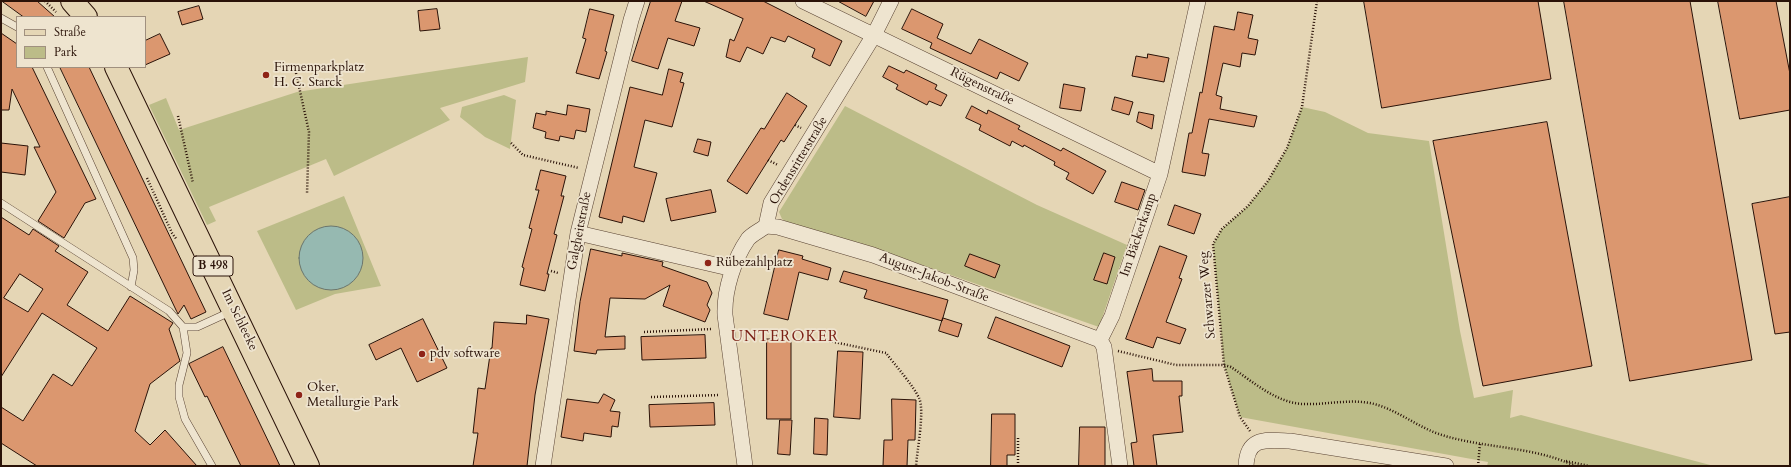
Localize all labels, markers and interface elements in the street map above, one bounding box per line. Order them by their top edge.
legend [16,16,146,68]
text: Straße [54,24,86,40]
text: Park [54,44,77,60]
place label: Firmenparkplatz H. C. Starck [274,60,364,91]
street label: Rügenstraße [947,65,1017,109]
marker: Firmenparkplatz H. C. Starck [261,70,271,80]
street label: Ordensritterstraße [766,114,832,208]
street label: Galgheitstraße [565,190,595,272]
street label: Im Bäckerkamp [1117,191,1161,279]
street label: August-Jakob-Straße [877,250,991,306]
street label: Schwarzer Weg [1196,251,1220,339]
place label: Rübezahlplatz [716,255,793,271]
road number: B 498 [193,256,233,276]
marker: Rübezahlplatz [703,258,713,268]
street label: Im Schleeke [217,287,261,353]
district label: UNTEROKER [731,329,839,347]
place label: pdv software [430,346,500,362]
marker: pdv software [417,349,427,359]
place label: Oker, Metallurgie Park [307,380,399,411]
marker: Oker, Metallurgie Park [294,390,304,400]

